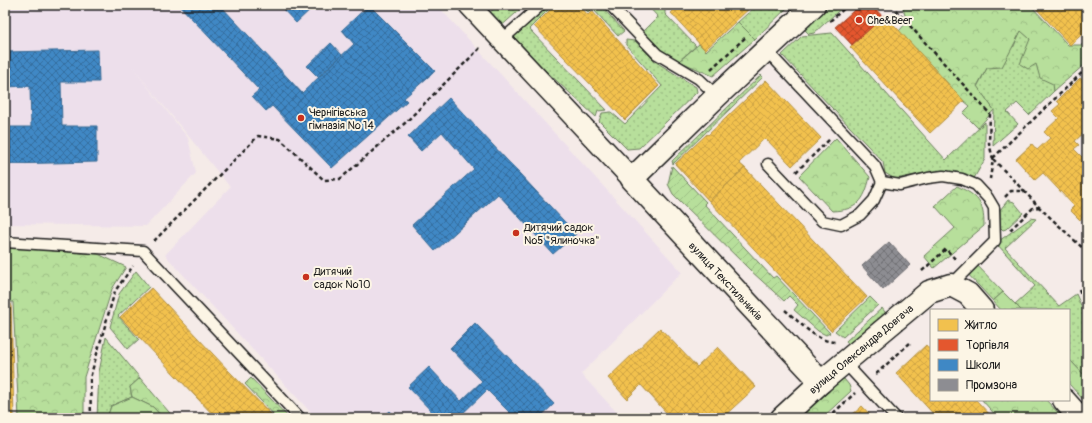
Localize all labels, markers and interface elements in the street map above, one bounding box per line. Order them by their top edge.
place label: Che&Beer [867,14,912,27]
marker: Che&Beer [854,15,864,25]
place label: Чернігівська гімназія № 14 [309,106,374,132]
marker: Чернігівська гімназія № 14 [296,113,306,123]
place label: Дитячий садок №5 "Ялиночка" [523,221,599,247]
marker: Дитячий садок №5 "Ялиночка" [511,228,521,238]
street label: вулиця Текстильників [686,239,765,323]
place label: Дитячий садок №10 [313,265,370,291]
marker: Дитячий садок №10 [301,272,311,282]
street label: вулиця Олександра Довгача [807,302,916,397]
legend [930,309,1070,401]
text: Житло [964,318,998,333]
text: Торгівля [966,338,1009,353]
text: Школи [966,358,1001,373]
text: Промзона [966,378,1017,393]

